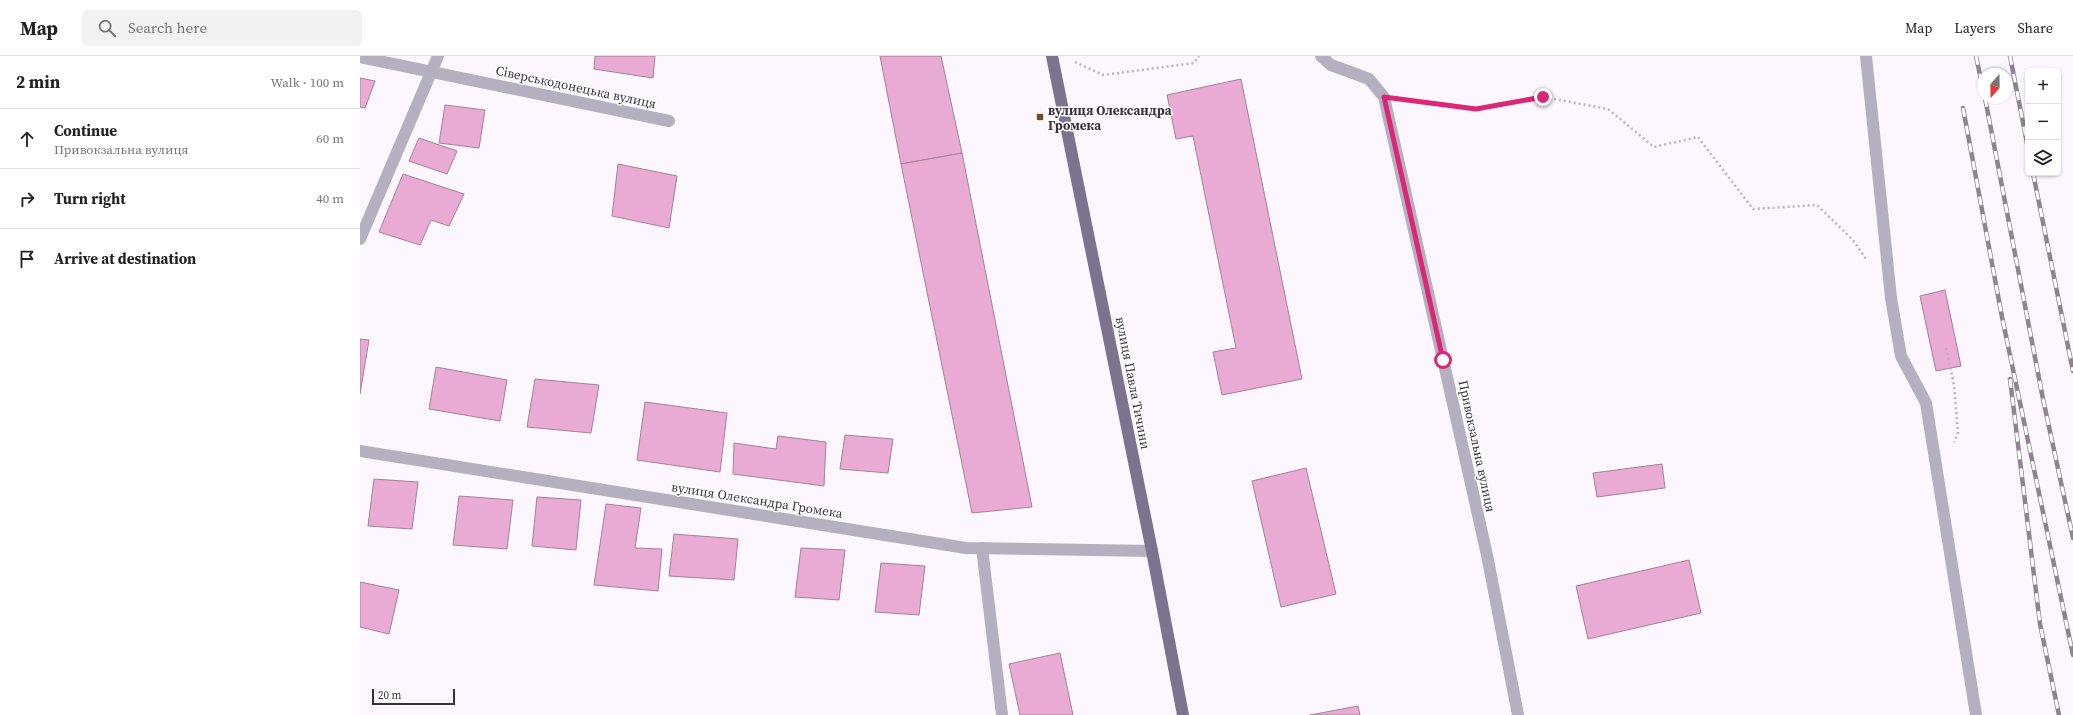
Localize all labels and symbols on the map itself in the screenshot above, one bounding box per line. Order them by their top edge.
street label: Сіверськодонецька вулиця [494,62,658,112]
north arrow [1977,68,2013,104]
route end [1534,88,1552,106]
place label: вулиця Олександра Громека [1048,102,1172,134]
marker: вулиця Олександра Громека [1035,112,1045,122]
street label: вулиця Павла Тичини [1112,315,1154,451]
route start [1434,351,1452,369]
street label: Привокзальна вулиця [1455,378,1499,514]
street label: вулиця Олександра Громека [670,478,844,522]
scale bar [372,687,455,706]

